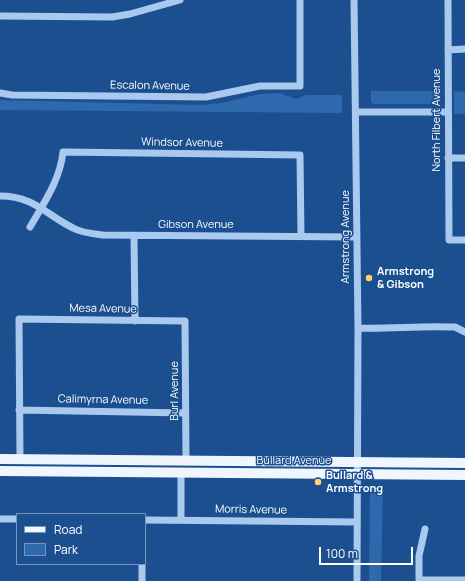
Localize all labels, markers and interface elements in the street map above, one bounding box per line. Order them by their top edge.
street label: North Filbert Avenue [430,69,444,171]
street label: Escalon Avenue [110,79,190,93]
street label: Windsor Avenue [141,136,223,150]
street label: Armstrong Avenue [339,190,353,284]
street label: Gibson Avenue [158,218,234,232]
place label: Armstrong & Gibson [377,265,434,291]
marker: Armstrong & Gibson [364,273,374,283]
street label: Mesa Avenue [69,302,137,316]
street label: Burl Avenue [168,361,182,421]
street label: Calimyrna Avenue [58,393,148,407]
street label: Bullard Avenue [257,454,331,468]
place label: Bullard & Armstrong [326,469,383,495]
marker: Bullard & Armstrong [313,477,323,487]
street label: Morris Avenue [215,503,287,517]
legend [16,513,146,565]
text: Road [54,521,82,538]
scale bar [321,539,415,565]
text: Park [54,541,78,558]
text: 100 m [326,545,358,562]

